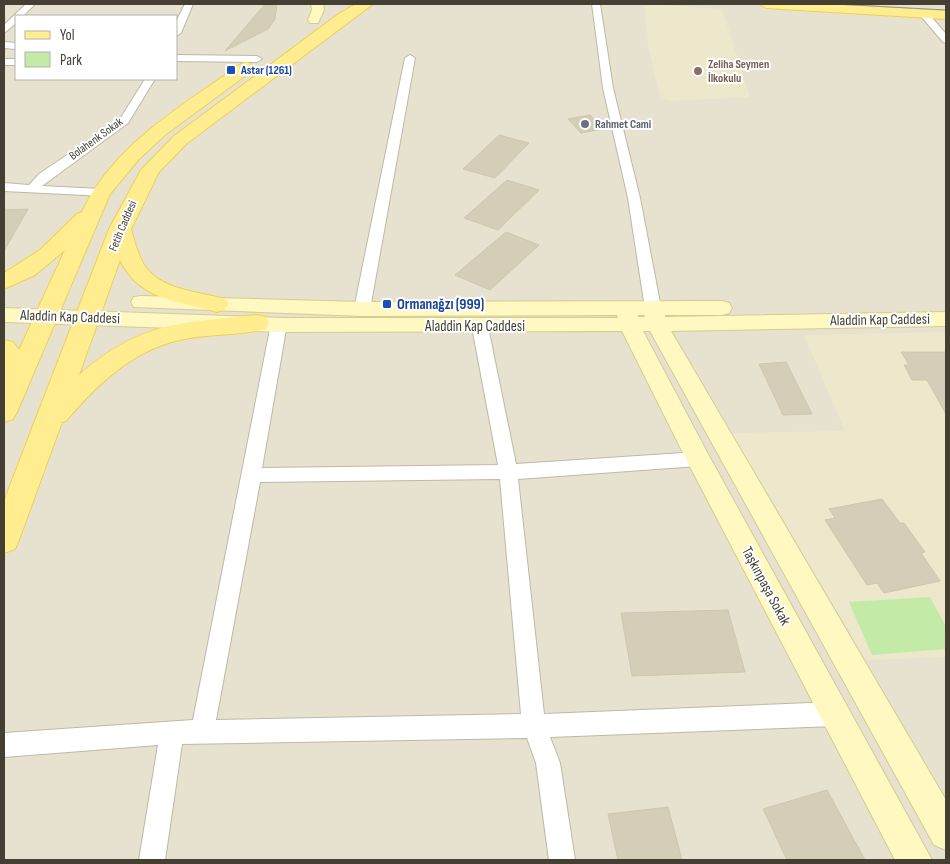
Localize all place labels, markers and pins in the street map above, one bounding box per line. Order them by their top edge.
place label: Zeliha Seymen İlkokulu [708,57,769,86]
place label: Astar (1261) [240,63,292,78]
marker: Astar (1261) [225,64,237,76]
marker: Zeliha Seymen İlkokulu [692,65,704,77]
place label: Rahmet Cami [595,117,651,132]
marker: Rahmet Cami [579,118,591,130]
place label: Ormanağzı (999) [397,295,484,314]
marker: Ormanağzı (999) [381,298,393,310]

